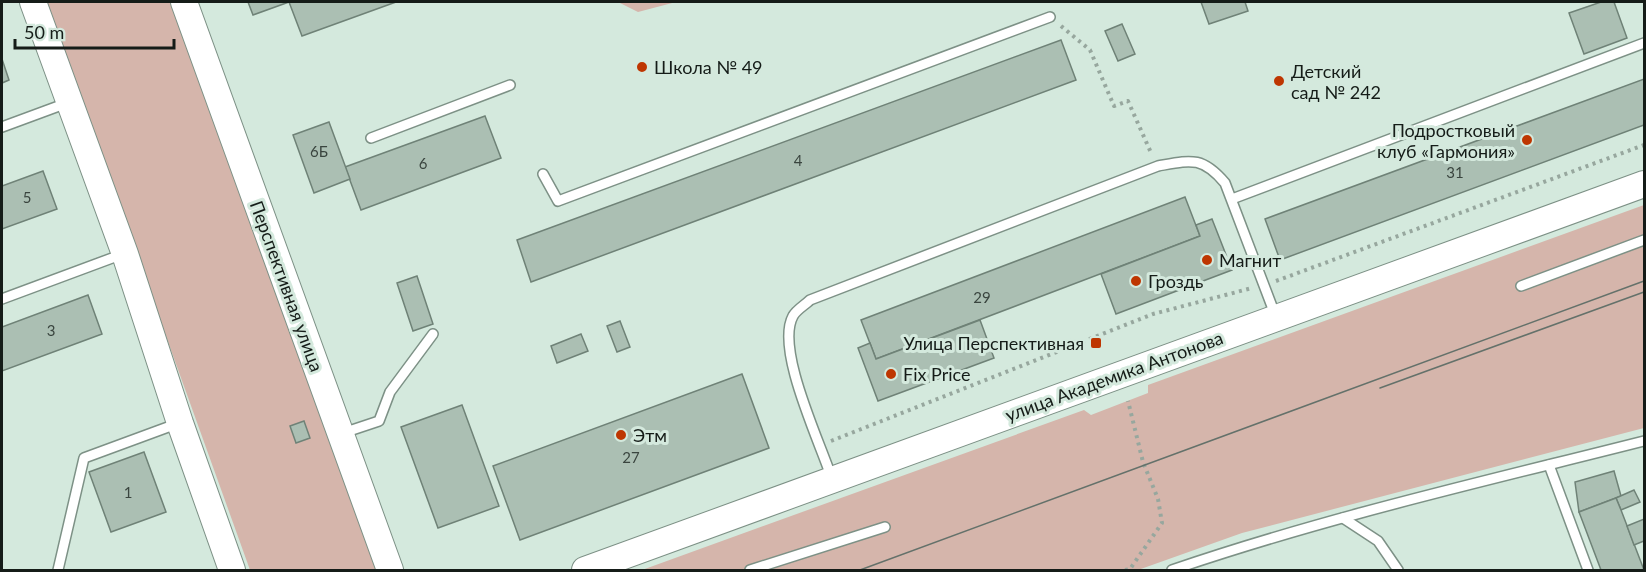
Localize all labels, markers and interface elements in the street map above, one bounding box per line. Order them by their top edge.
scale bar [15,12,174,50]
text: 50 m [24,21,64,43]
place label: Школа № 49 [654,56,763,78]
marker: Школа № 49 [635,60,649,74]
place label: Детский сад № 242 [1291,60,1381,103]
marker: Детский сад № 242 [1272,74,1286,88]
place label: Подростковый клуб «Гармония» [1377,119,1515,162]
marker: Подростковый клуб «Гармония» [1520,133,1534,147]
house number: 6Б [310,142,328,160]
house number: 4 [794,151,803,169]
house number: 6 [419,154,428,172]
house number: 31 [1446,163,1464,181]
house number: 5 [23,188,31,206]
street label: Перспективная улица [246,198,328,374]
place label: Магнит [1219,249,1281,271]
marker: Магнит [1200,253,1214,267]
place label: Гроздь [1148,270,1204,292]
marker: Гроздь [1129,274,1143,288]
house number: 29 [973,288,991,306]
house number: 3 [47,321,55,339]
street label: улица Академика Антонова [1002,326,1226,426]
place label: Улица Перспективная [903,332,1084,354]
marker: Улица Перспективная [1089,336,1103,350]
place label: Fix Price [903,363,970,385]
marker: Fix Price [884,367,898,381]
place label: Этм [633,424,667,446]
marker: Этм [614,428,628,442]
house number: 27 [622,448,640,466]
house number: 1 [124,483,132,501]

